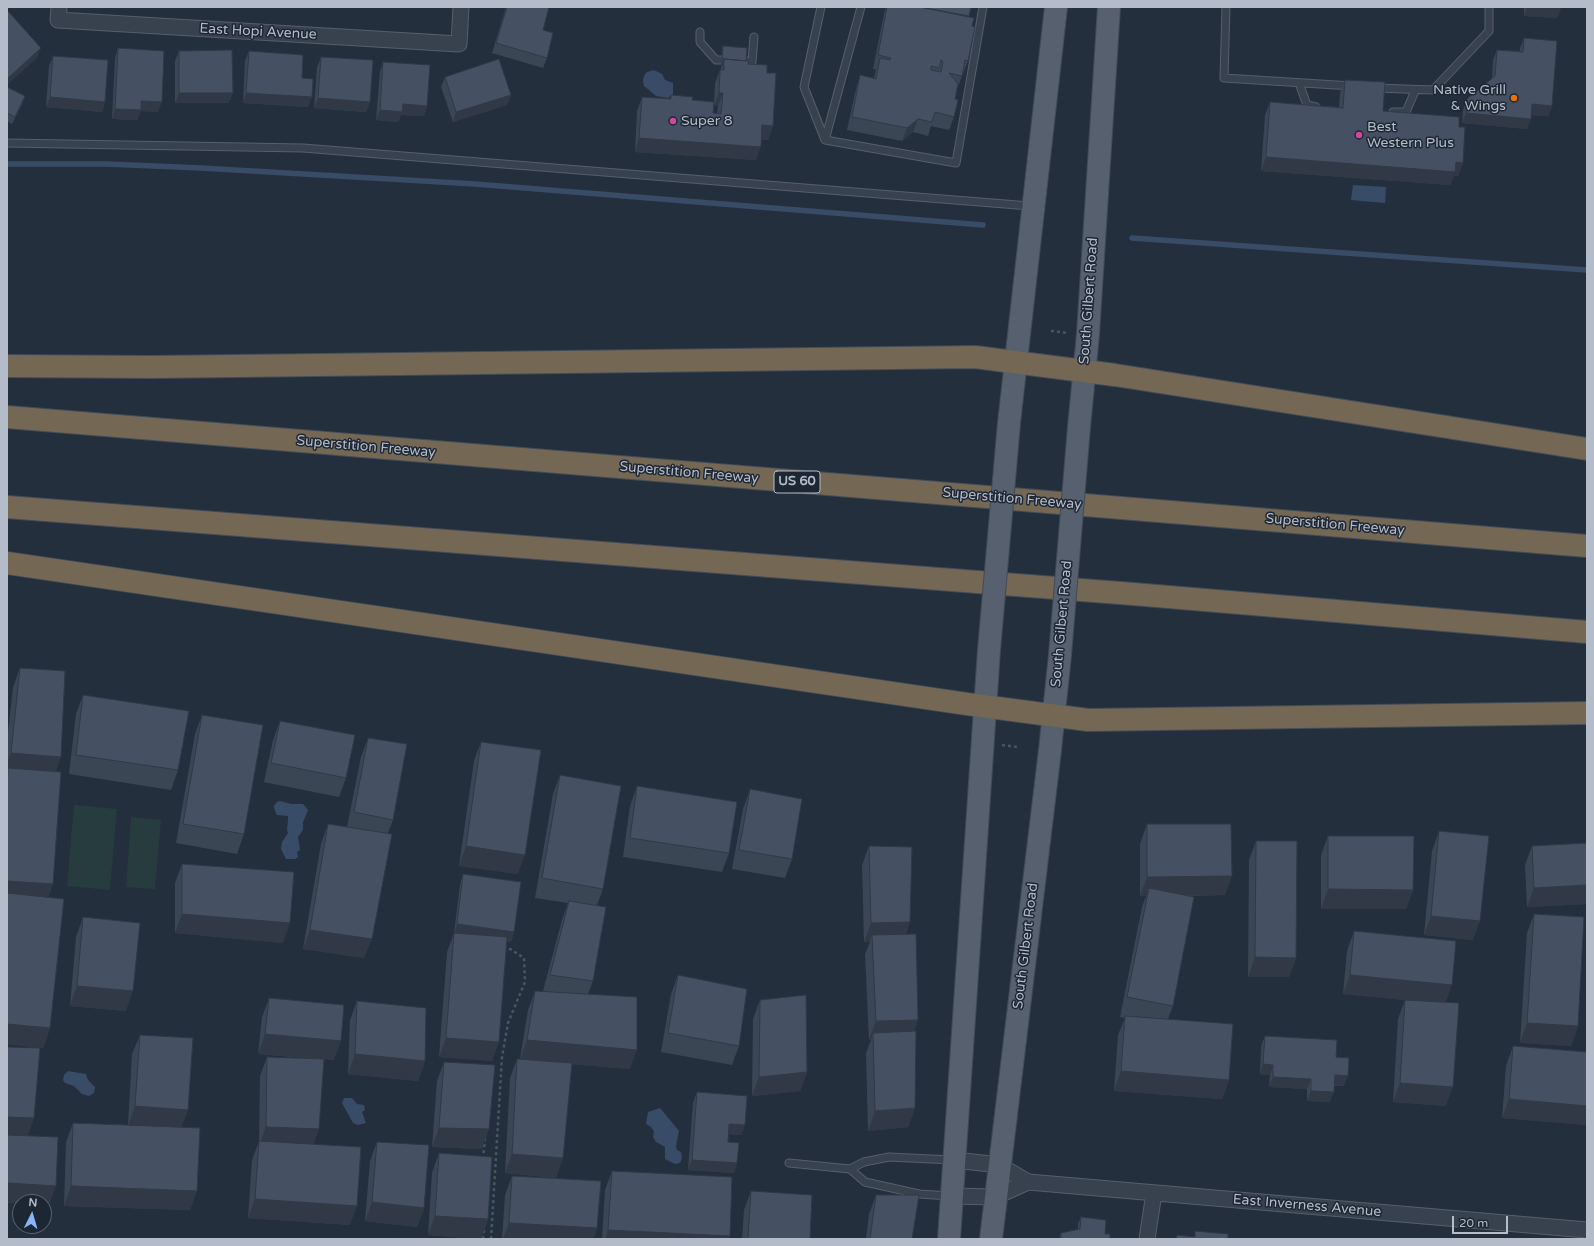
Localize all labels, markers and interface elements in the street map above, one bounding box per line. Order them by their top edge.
street label: East Hopi Avenue [199,21,317,43]
place label: Native Grill & Wings [1433,82,1506,114]
marker: Native Grill & Wings [1509,93,1519,103]
place label: Super 8 [681,113,733,129]
marker: Super 8 [668,116,678,126]
place label: Best Western Plus [1367,119,1454,152]
marker: Best Western Plus [1354,130,1364,140]
street label: South Gilbert Road [1076,237,1102,365]
street label: Superstition Freeway [296,433,436,461]
street label: Superstition Freeway [619,459,759,487]
road number: US 60 [774,471,820,493]
street label: Superstition Freeway [942,485,1082,513]
street label: Superstition Freeway [1265,511,1405,539]
street label: South Gilbert Road [1048,560,1076,688]
street label: South Gilbert Road [1010,882,1042,1010]
street label: East Inverness Avenue [1232,1191,1382,1221]
north arrow [12,1194,52,1234]
text: N [28,1196,38,1209]
scale bar [1454,1208,1510,1234]
text: 20 m [1459,1216,1488,1230]

